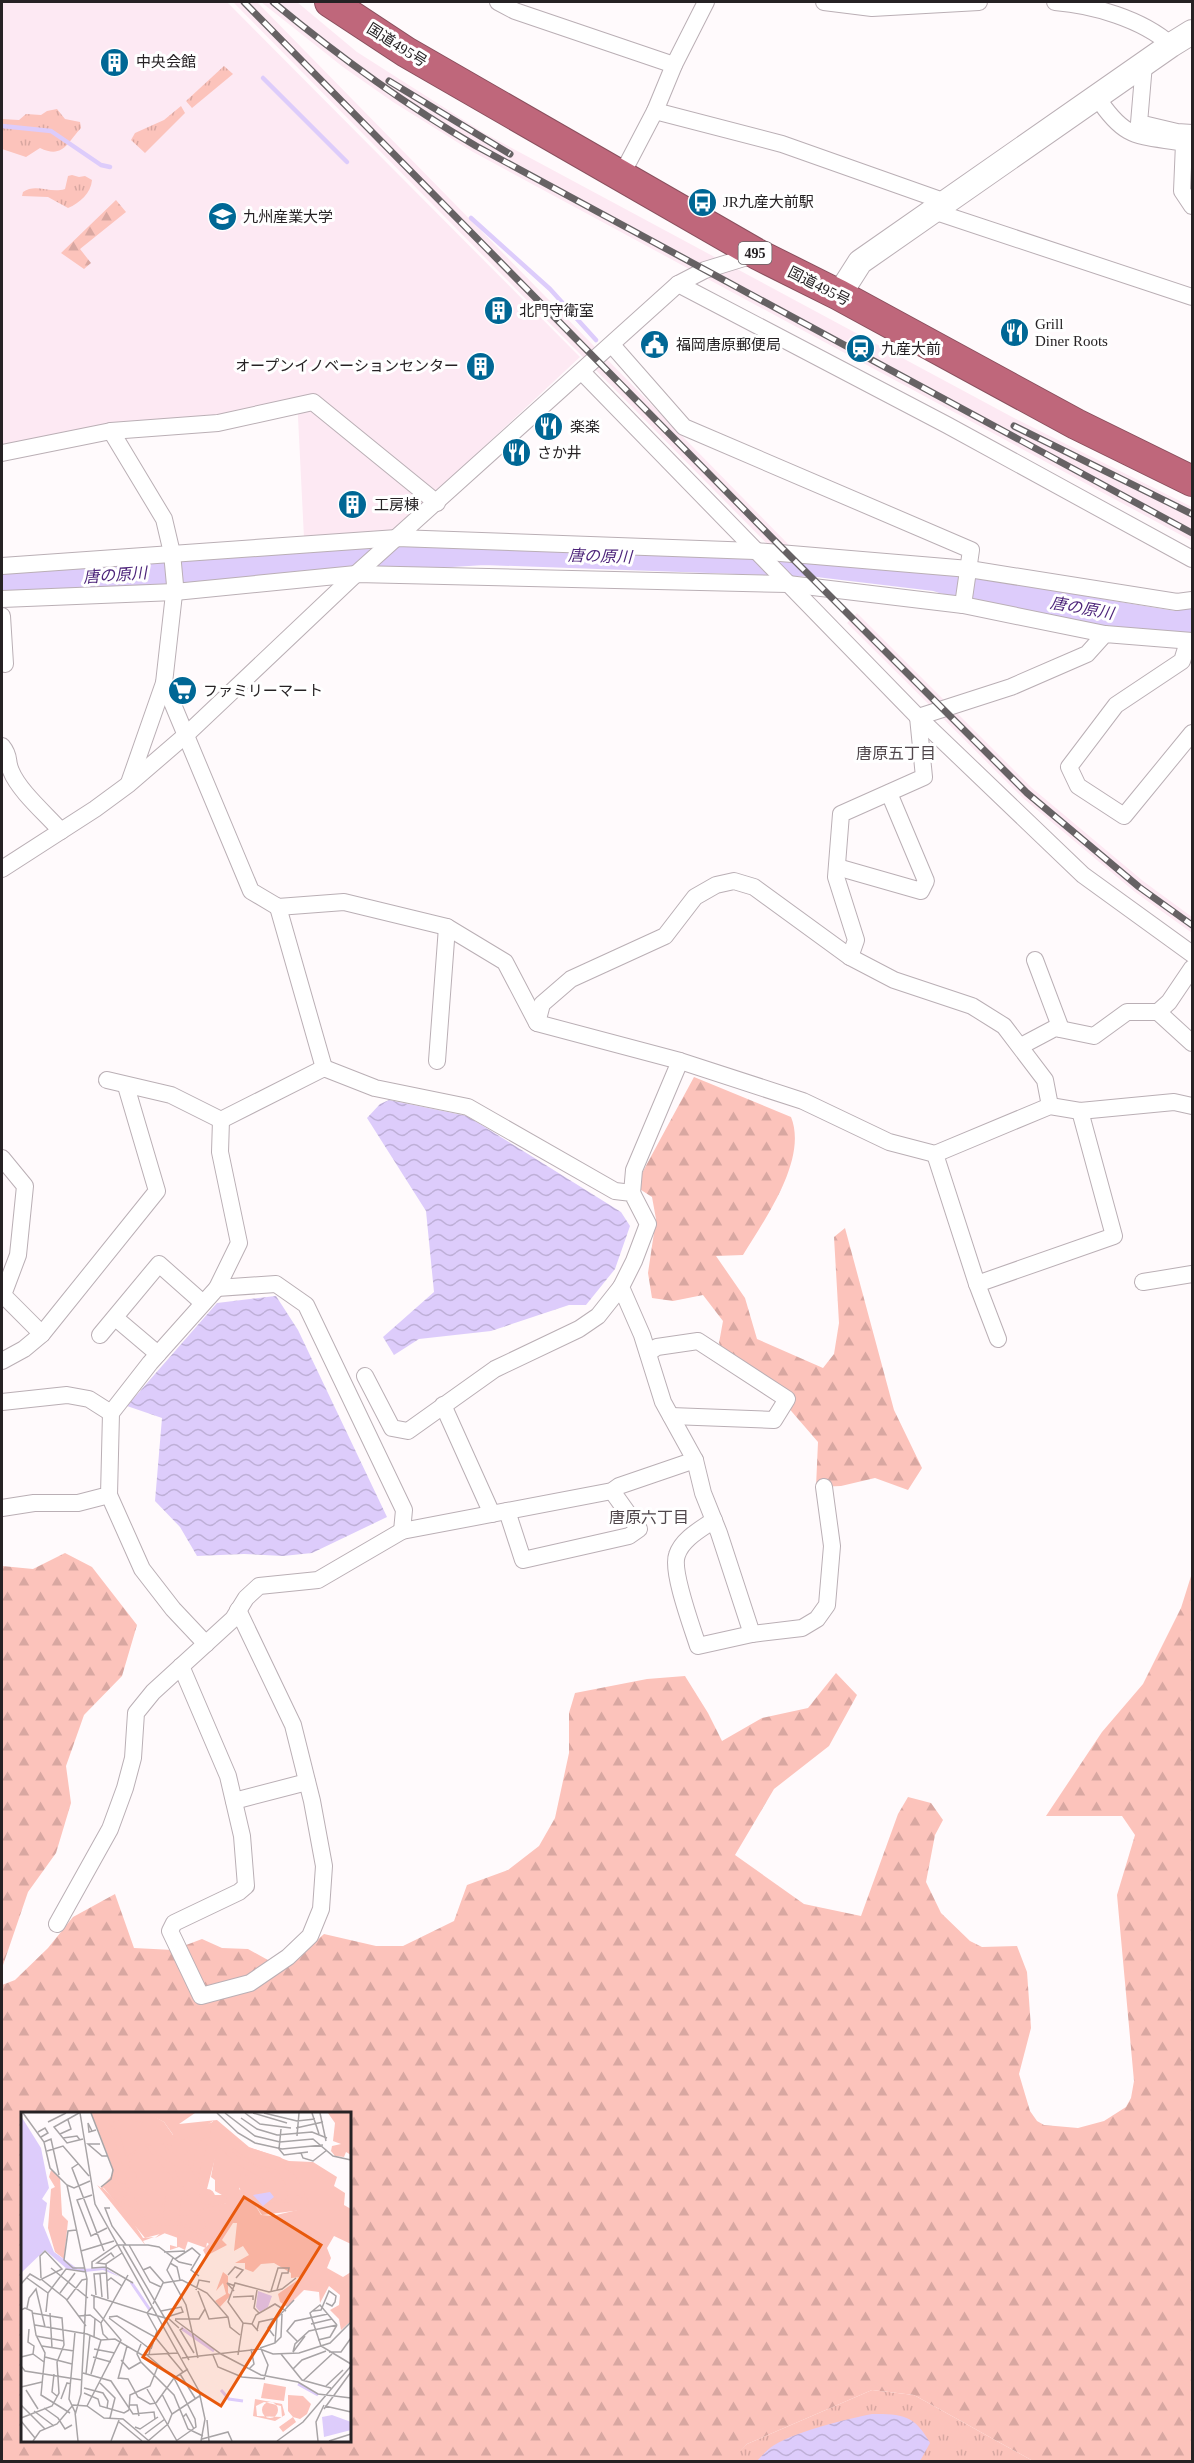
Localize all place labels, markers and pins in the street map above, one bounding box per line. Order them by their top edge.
building icon: 中央会館 [99,46,131,78]
place label: 中央会館 [136,54,196,70]
bus stop icon: JR九産大前駅 [686,186,718,218]
place label: JR九産大前駅 [723,194,814,210]
school or university icon: 九州産業大学 [206,201,238,233]
place label: 九州産業大学 [243,208,333,225]
building icon: 北門守衛室 [482,295,514,327]
place label: 北門守衛室 [519,302,594,319]
place label: Grill Diner Roots [1035,316,1108,349]
restaurant icon: Grill Diner Roots [998,317,1030,349]
public building icon: 福岡唐原郵便局 [639,329,671,361]
station icon: 九産大前 [844,333,876,365]
place label: 福岡唐原郵便局 [676,337,781,353]
place label: 九産大前 [881,341,941,357]
building icon: オープンイノベーションセンター [464,350,496,382]
place label: オープンイノベーションセンター [235,358,459,374]
restaurant icon: 楽楽 [533,411,565,443]
place label: 楽楽 [570,419,600,435]
restaurant icon: さか井 [500,437,532,469]
place label: さか井 [537,444,582,461]
building icon: 工房棟 [337,489,369,521]
place label: 工房棟 [374,496,419,513]
supermarket icon: ファミリーマート [166,675,198,707]
place label: ファミリーマート [203,683,323,699]

